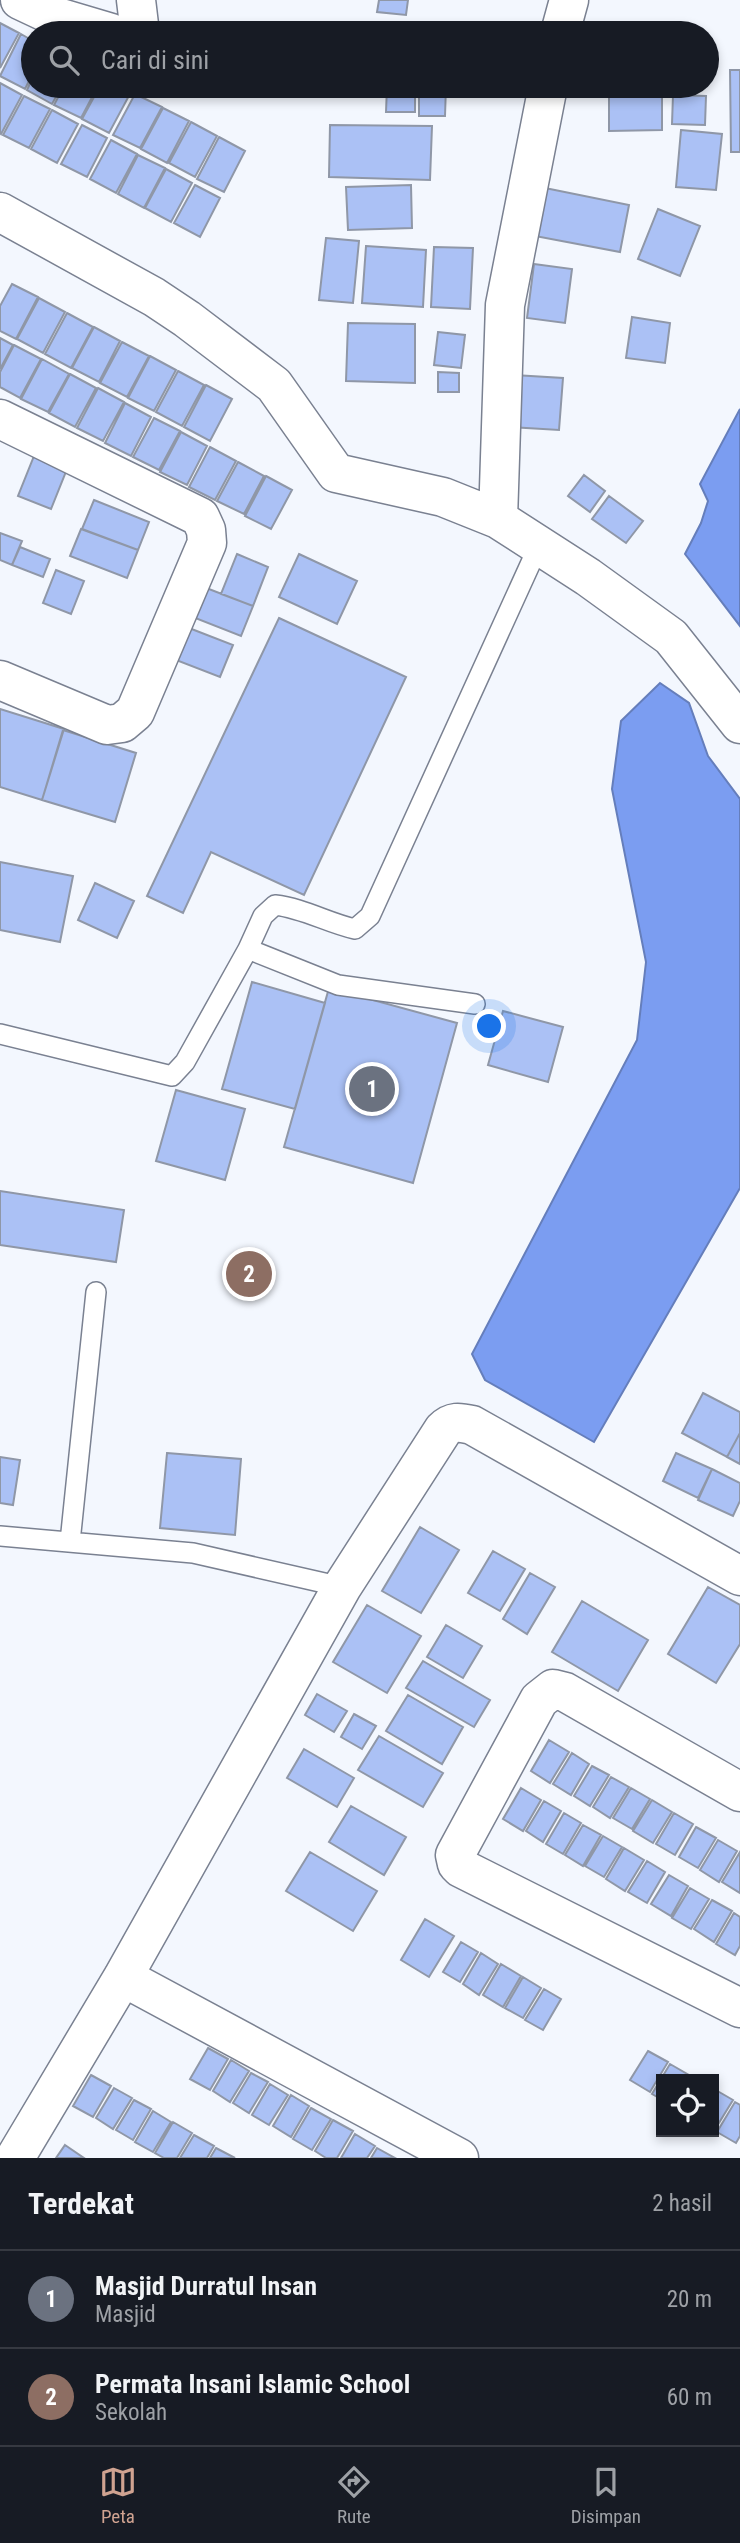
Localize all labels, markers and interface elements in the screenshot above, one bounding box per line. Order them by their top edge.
search box [21,21,719,98]
icon: search [45,41,83,79]
text: Cari di sini [101,45,209,75]
your location [472,1009,506,1043]
pin: 1 [349,1063,395,1115]
pin: 2 [226,1248,272,1300]
map controls [656,2074,719,2137]
button: locate [656,2074,719,2137]
text: Terdekat [28,2186,134,2221]
text: 2 hasil [652,2190,712,2217]
text: Masjid Durratul Insan [95,2271,317,2301]
text: 1 [45,2286,57,2313]
text: 20 m [667,2286,712,2313]
text: Masjid [95,2301,156,2328]
text: Permata Insani Islamic School [95,2369,410,2399]
text: 2 [45,2384,57,2411]
text: 60 m [667,2384,712,2411]
text: Sekolah [95,2399,167,2426]
tab: Peta [99,2463,137,2528]
tab: Rute [335,2463,373,2528]
tab: Disimpan [571,2463,641,2528]

